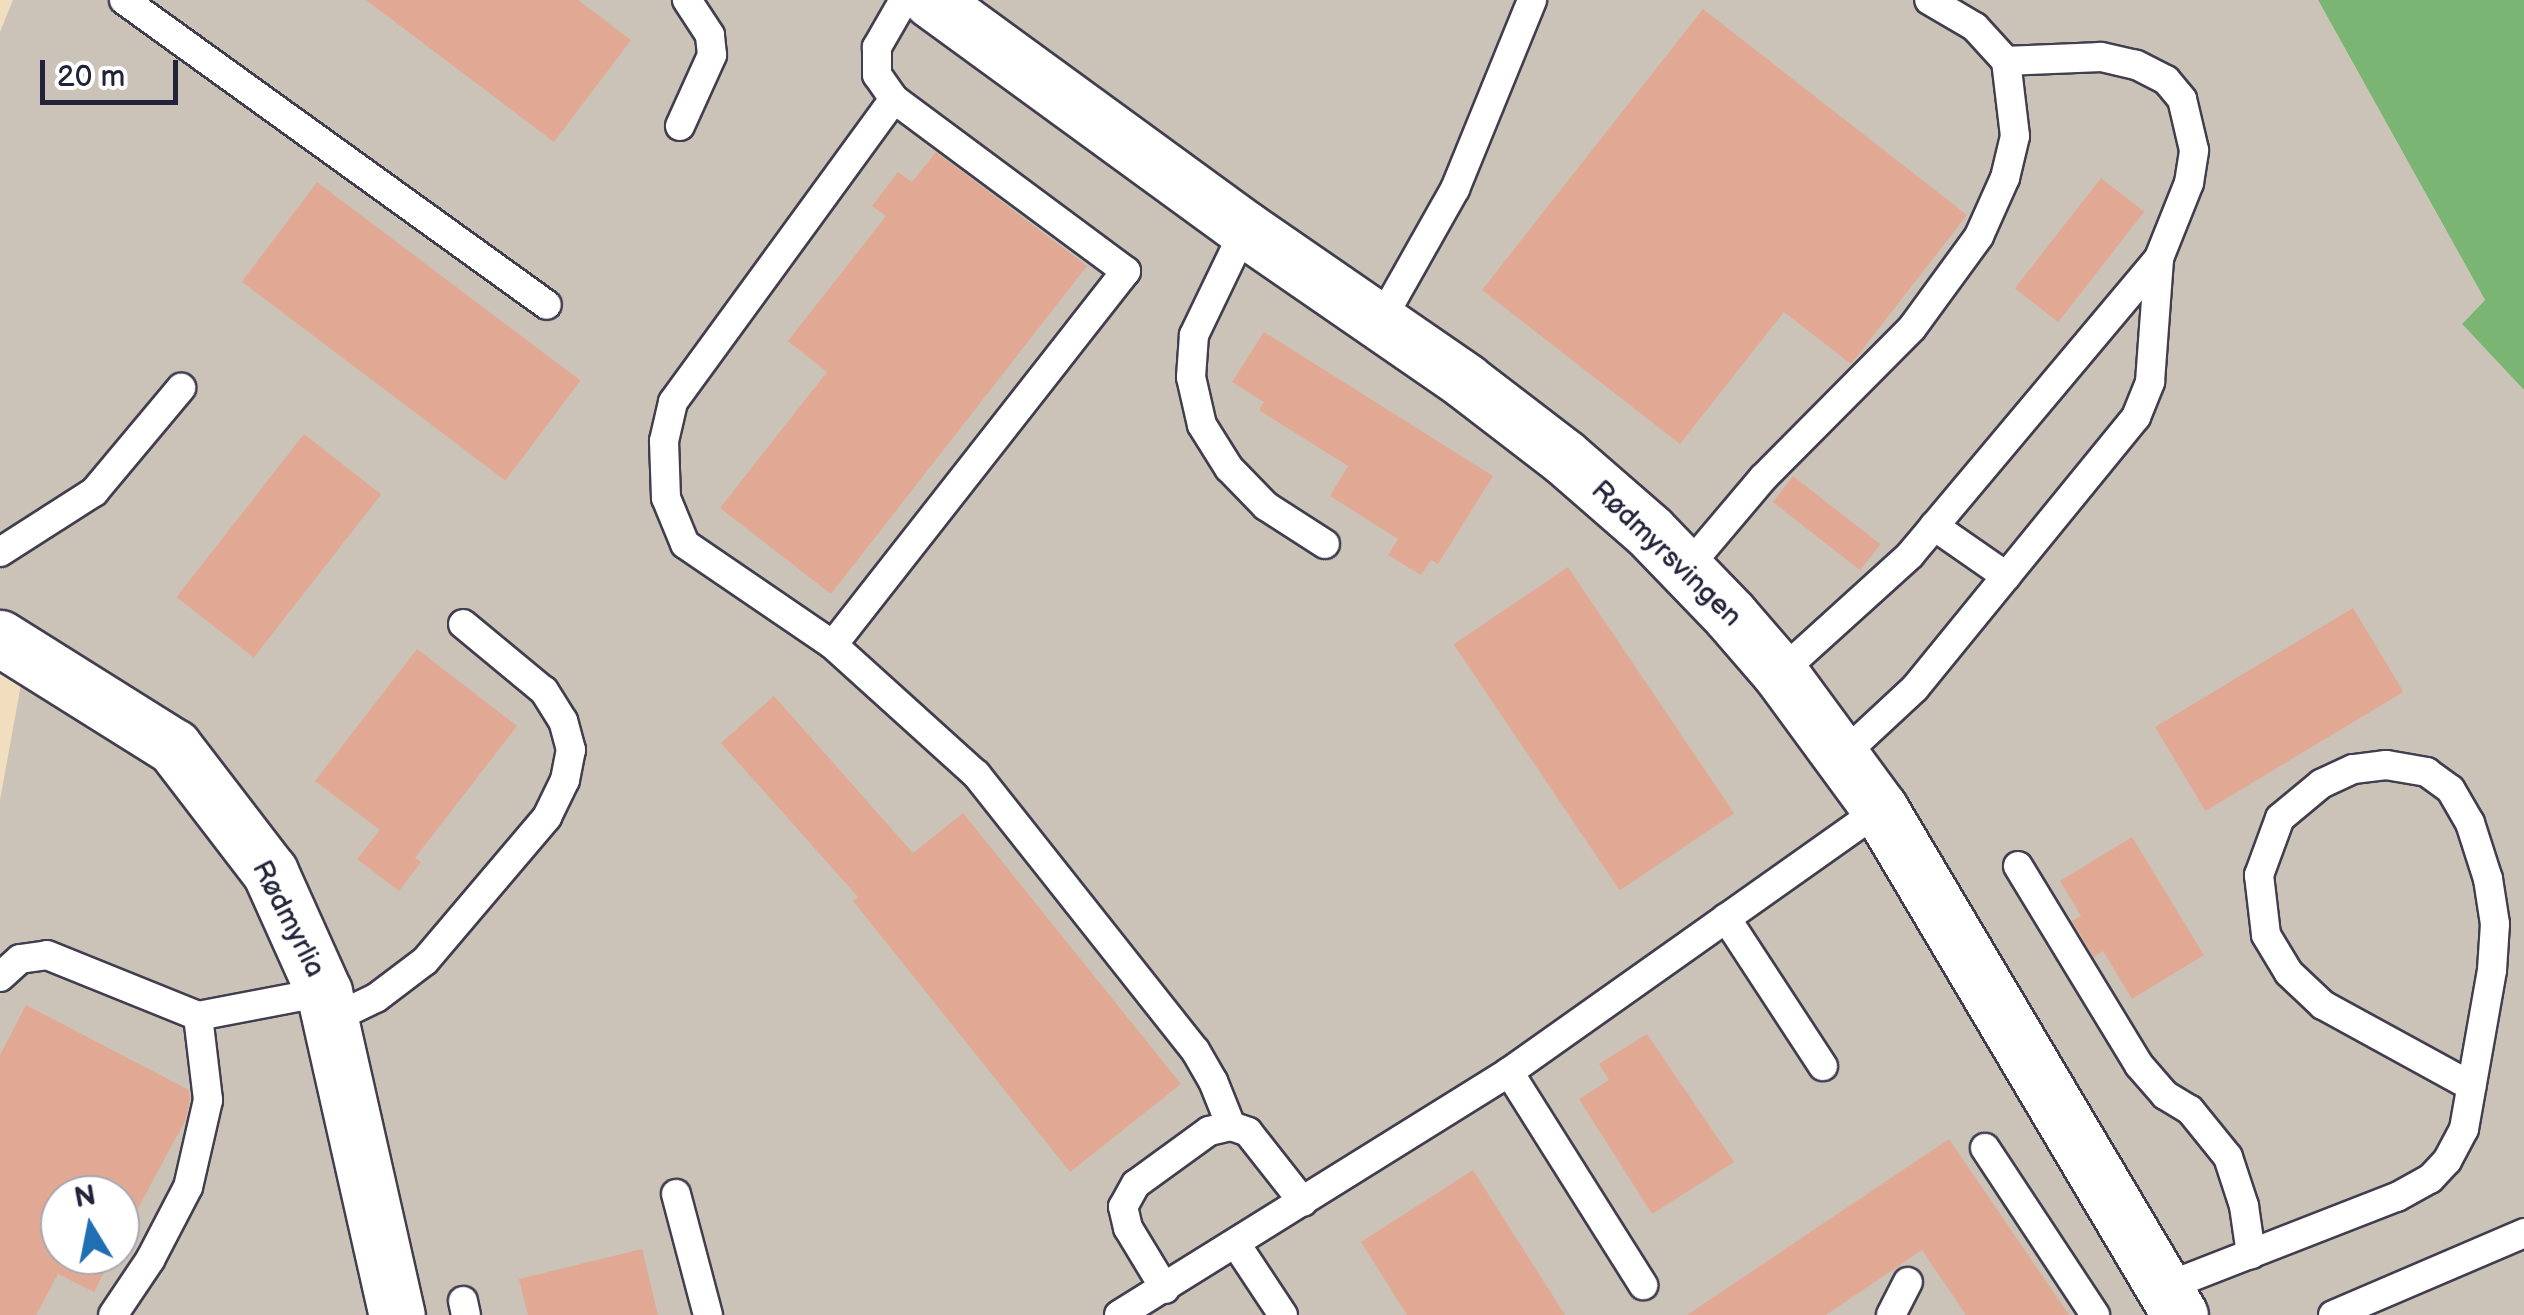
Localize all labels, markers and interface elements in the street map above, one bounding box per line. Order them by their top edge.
scale bar [45,40,182,102]
text: 20 m [57,59,125,95]
street label: Rødmyrsvingen [1584,474,1748,634]
street label: Rødmyrlia [244,855,332,983]
north arrow [40,1175,140,1275]
text: N [72,1179,98,1215]

